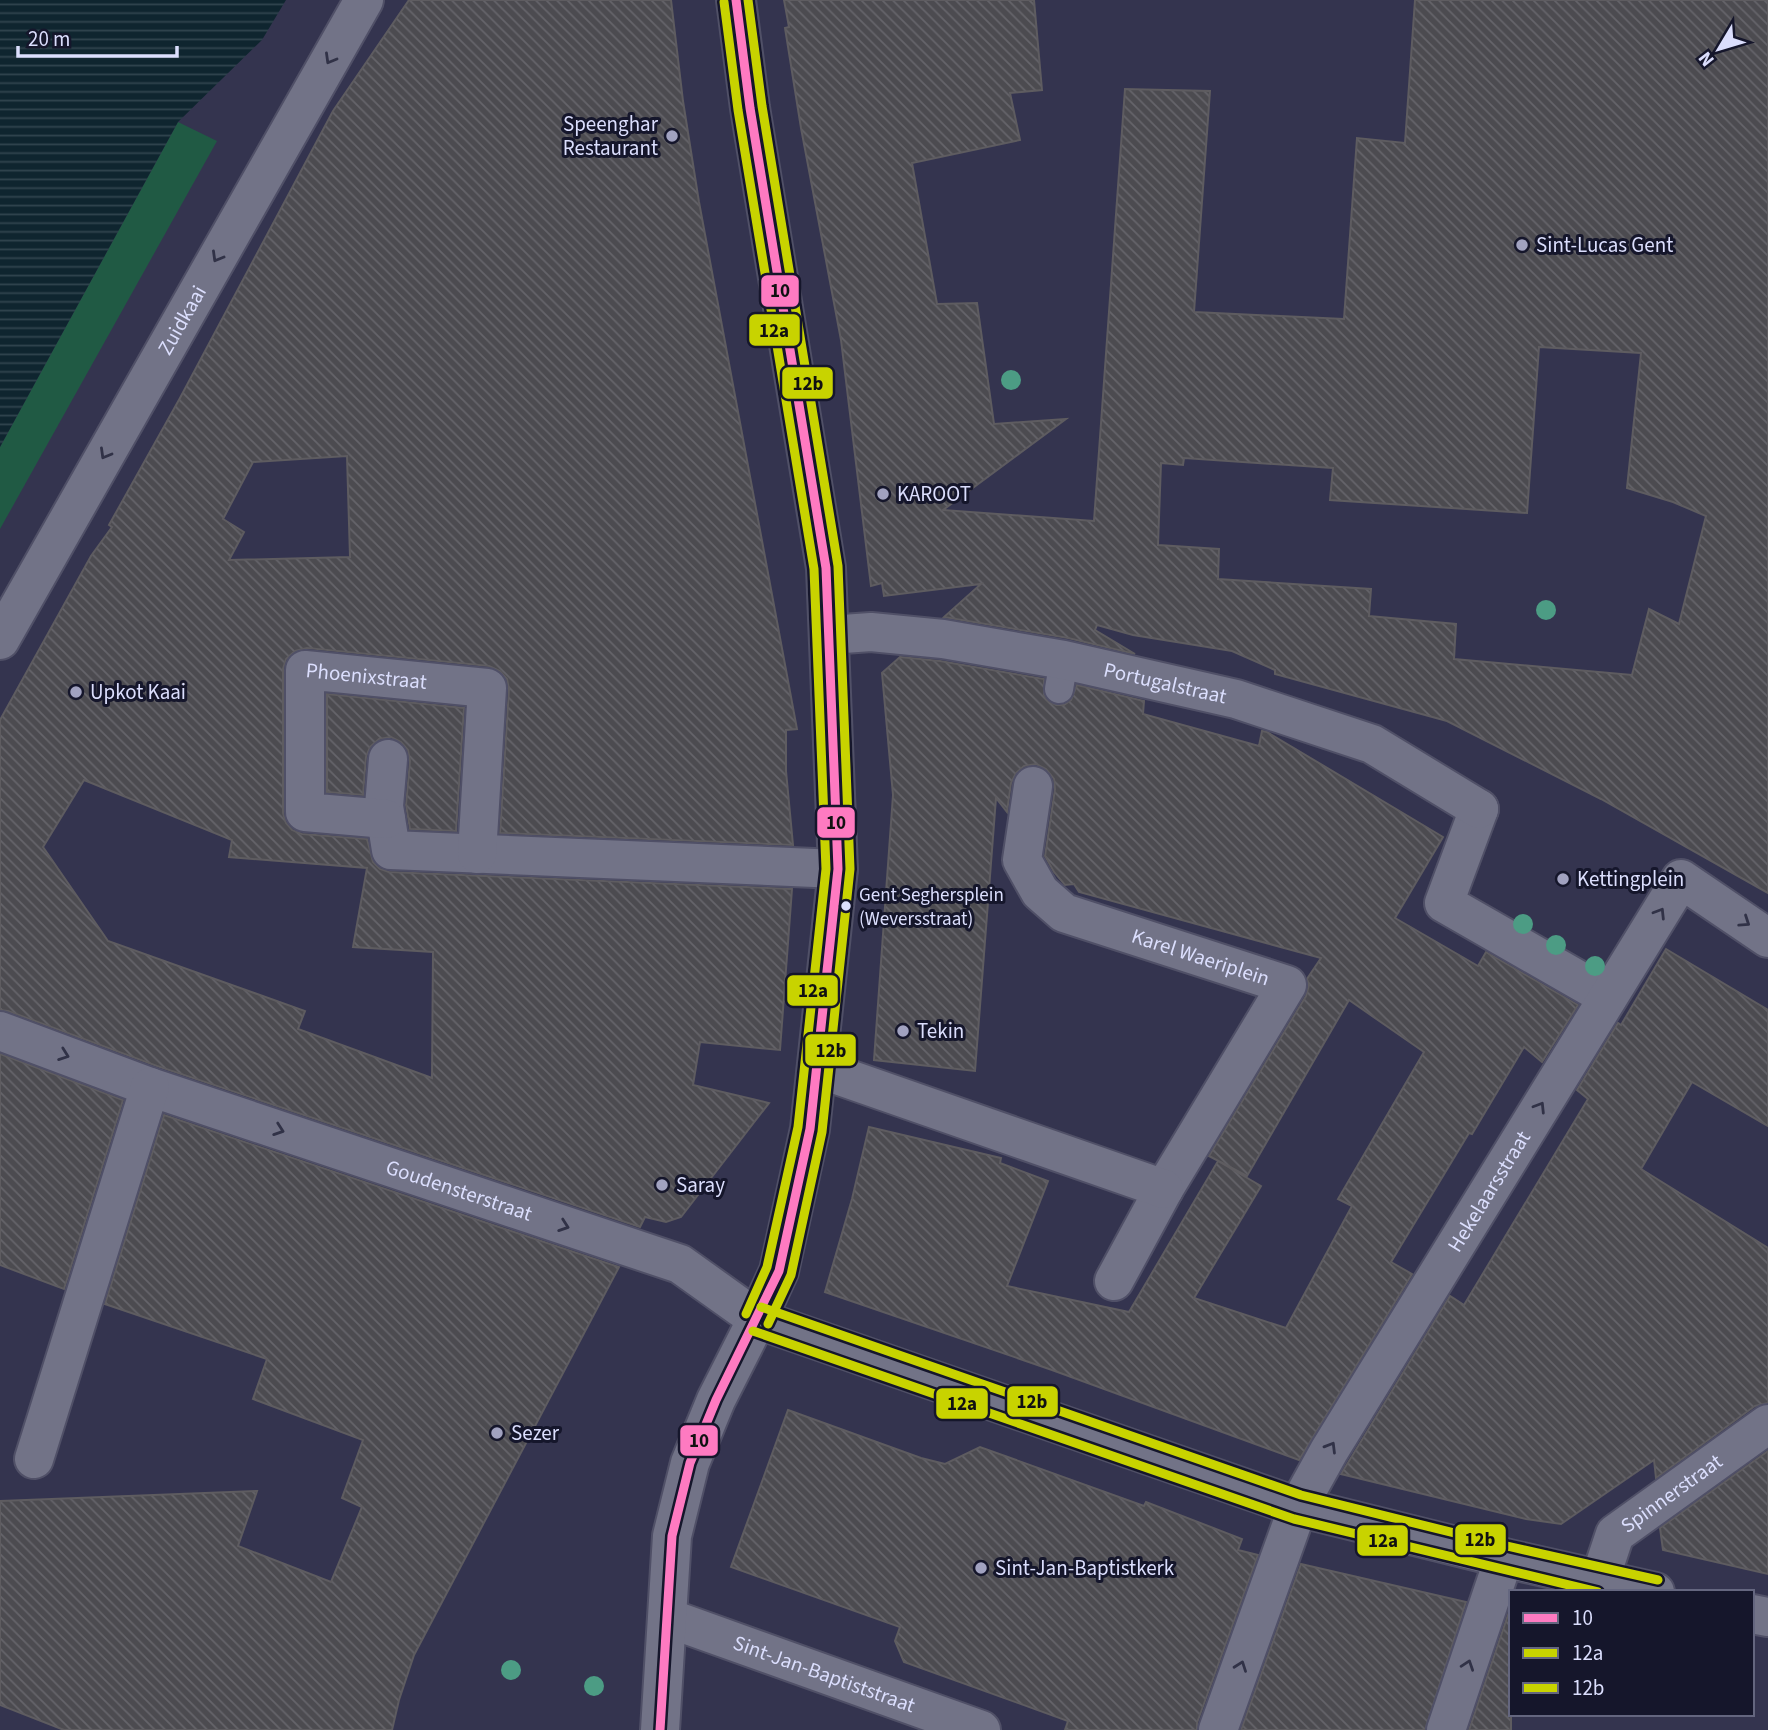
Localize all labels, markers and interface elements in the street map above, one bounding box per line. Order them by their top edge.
scale bar [18,14,177,58]
north arrow [1684,14,1754,84]
text: 20 m [28,24,70,54]
text: N [1692,45,1721,72]
one-way arrow [325,52,338,65]
place label: Speenghar Restaurant [563,109,659,163]
marker: Speenghar Restaurant [664,128,680,144]
place label: Sint-Lucas Gent [1536,230,1673,260]
marker: Sint-Lucas Gent [1514,237,1530,253]
one-way arrow [212,249,225,262]
line badge: 10 [760,274,800,308]
text: 10 [770,278,790,305]
street label: Zuidkaai [150,280,214,360]
line badge: 12a [748,313,801,347]
text: 12a [759,318,789,345]
line badge: 12b [781,366,834,400]
text: 12b [793,371,824,398]
one-way arrow [100,447,113,460]
place label: KAROOT [897,479,971,509]
marker: KAROOT [875,486,891,502]
street label: Portugalstraat [1101,654,1230,711]
street label: Phoenixstraat [304,655,428,697]
place label: Upkot Kaai [90,677,186,707]
marker: Upkot Kaai [68,684,84,700]
line badge: 10 [816,806,856,839]
text: 10 [826,810,846,837]
place label: Kettingplein [1577,864,1684,894]
marker: Kettingplein [1555,871,1571,887]
place label: Gent Seghersplein (Weversstraat) [859,882,1004,933]
marker: Gent Seghersplein (Weversstraat) [839,899,853,913]
one-way arrow [1651,908,1664,921]
one-way arrow [1737,914,1750,926]
street label: Karel Waeriplein [1128,921,1274,993]
line badge: 12a [786,974,839,1007]
text: 12a [798,978,828,1005]
place label: Tekin [917,1016,964,1046]
marker: Tekin [895,1023,911,1039]
line badge: 12b [804,1033,857,1067]
text: 12b [816,1038,847,1065]
one-way arrow [58,1046,70,1060]
one-way arrow [1532,1101,1545,1114]
one-way arrow [272,1122,284,1136]
street label: Hekelaarsstraat [1440,1125,1538,1258]
street label: Goudensterstraat [382,1152,536,1229]
place label: Saray [676,1170,725,1200]
marker: Saray [654,1177,670,1193]
one-way arrow [558,1217,570,1232]
line badge: 12b [1006,1385,1059,1418]
line badge: 12a [935,1387,989,1420]
text: 12b [1017,1389,1048,1416]
text: 12a [947,1391,977,1418]
place label: Sezer [511,1418,560,1448]
line badge: 10 [679,1424,719,1457]
marker: Sezer [489,1425,505,1441]
text: 10 [689,1428,709,1455]
one-way arrow [1323,1441,1336,1454]
street label: Spinnerstraat [1614,1446,1729,1540]
line badge: 12b [1454,1523,1507,1556]
line badge: 12a [1356,1524,1409,1557]
text: 12b [1465,1527,1496,1554]
text: 12a [1368,1528,1398,1555]
place label: Sint-Jan-Baptistkerk [995,1553,1175,1583]
marker: Sint-Jan-Baptistkerk [973,1560,989,1576]
legend [1509,1590,1754,1716]
text: 10 [1572,1603,1593,1633]
street label: Sint-Jan-Baptiststraat [729,1628,919,1720]
text: 12a [1572,1638,1603,1668]
one-way arrow [1233,1660,1247,1672]
one-way arrow [1460,1660,1474,1672]
text: 12b [1572,1673,1605,1703]

